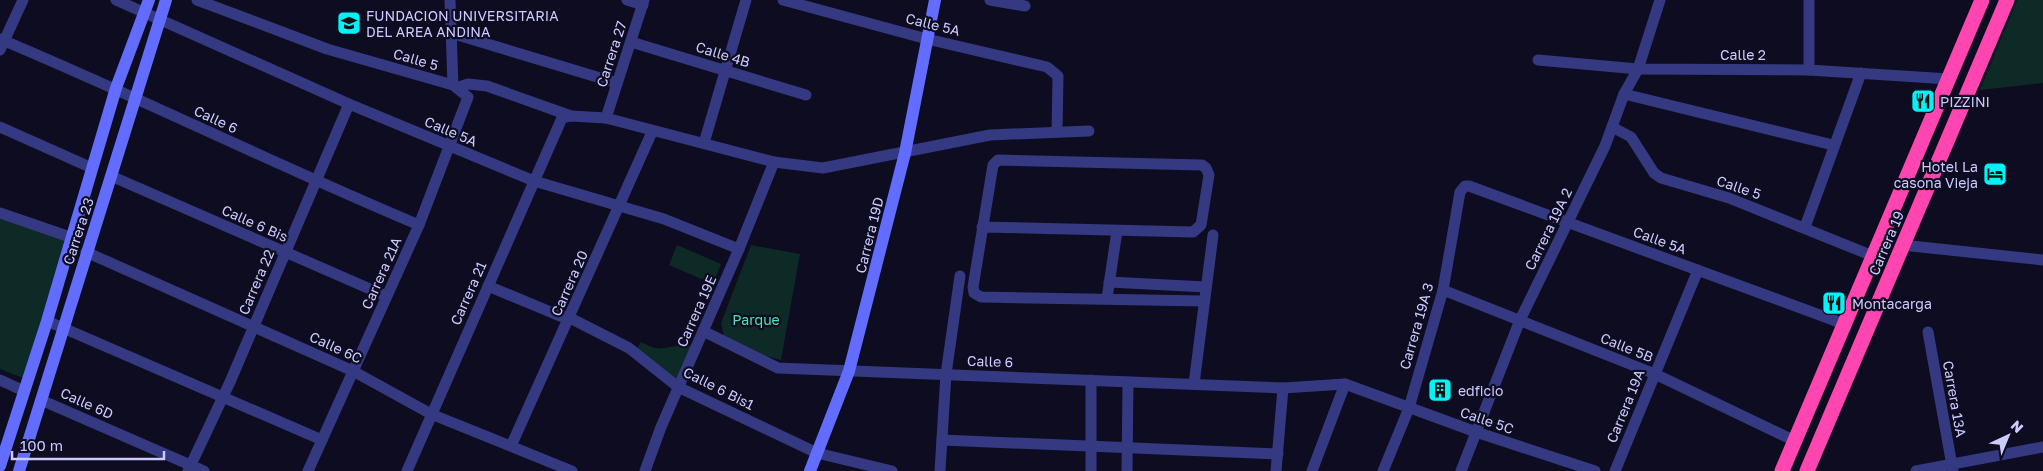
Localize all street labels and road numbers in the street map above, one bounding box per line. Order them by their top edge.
street label: Calle 5A [904,9,963,39]
street label: Carrera 27 [592,19,630,89]
street label: Calle 4B [694,38,752,70]
street label: Calle 5 [392,44,440,74]
street label: Calle 2 [1720,46,1766,63]
street label: Calle 6 [191,102,241,136]
street label: Calle 5A [422,112,480,150]
street label: Calle 5 [1714,171,1764,203]
street label: Carrera 19A 2 [1521,185,1575,273]
street label: Carrera 23 [59,195,97,267]
street label: Carrera 19D [851,195,887,275]
street label: Calle 6 Bis [219,201,291,245]
street label: Carrera 19 [1865,208,1907,278]
street label: Calle 5A [1631,223,1690,258]
street label: Carrera 21A [358,234,405,312]
street label: Carrera 22 [235,247,277,317]
street label: Carrera 20 [547,248,591,318]
street label: Carrera 21 [446,258,490,328]
street label: Carrera 19E [673,272,719,350]
street label: Carrera 19A 3 [1396,281,1436,371]
street label: Calle 6C [307,327,365,367]
street label: Calle 5B [1598,329,1656,365]
street label: Calle 6 [967,352,1013,370]
street label: Carrera 13A [1940,359,1970,439]
street label: Calle 6 Bis1 [681,363,757,413]
street label: Carrera 19A [1603,366,1648,445]
street label: Calle 6D [58,384,116,422]
street label: Calle 5C [1458,403,1516,437]

